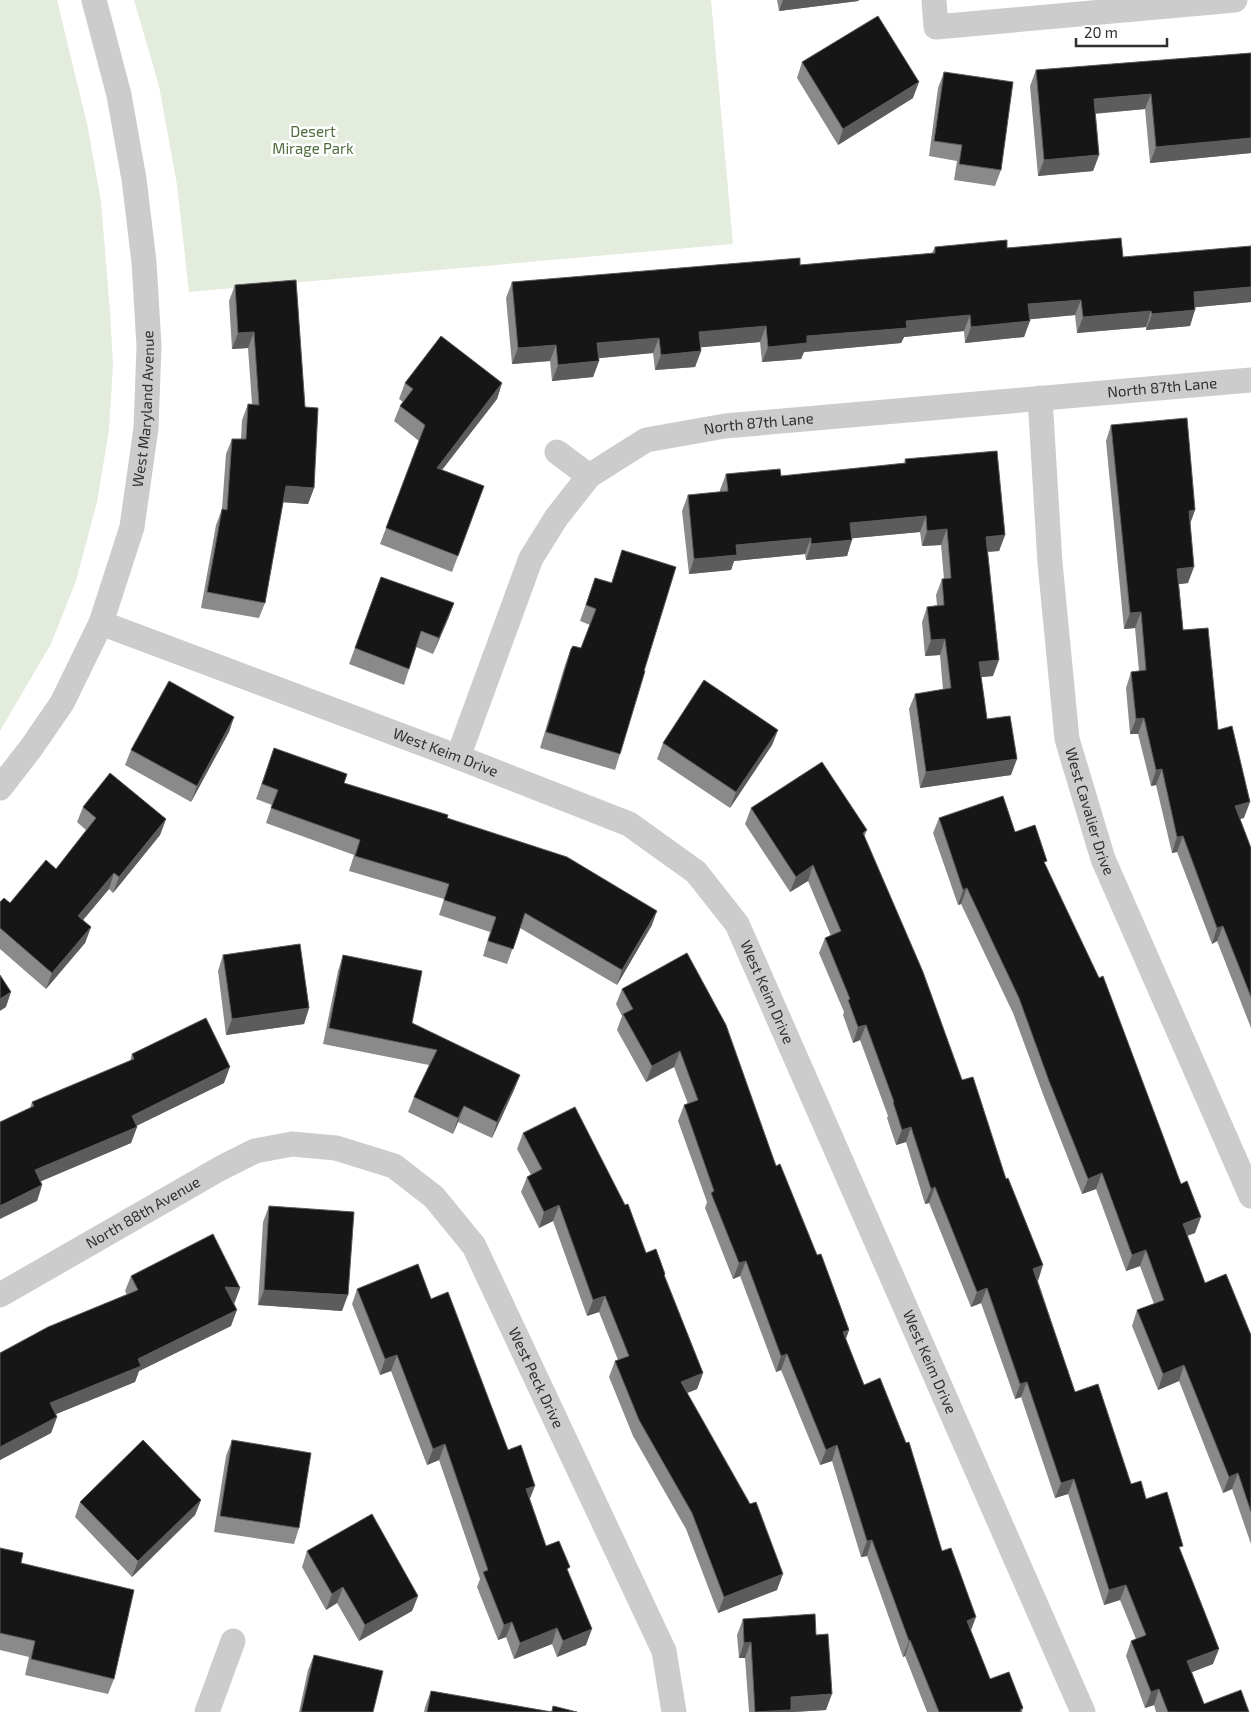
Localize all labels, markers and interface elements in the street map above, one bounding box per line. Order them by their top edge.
scale bar [1076,15,1167,47]
text: 20 m [1084,23,1118,41]
park label: Desert Mirage Park [272,122,354,157]
street label: West Maryland Avenue [128,330,157,488]
street label: North 87th Lane [1106,373,1218,401]
street label: North 87th Lane [702,408,814,438]
street label: West Keim Drive [391,723,501,780]
street label: West Cavalier Drive [1062,745,1119,878]
street label: West Keim Drive [737,937,798,1046]
street label: North 88th Avenue [82,1172,203,1252]
street label: West Keim Drive [900,1307,961,1416]
street label: West Peck Drive [505,1324,568,1431]

